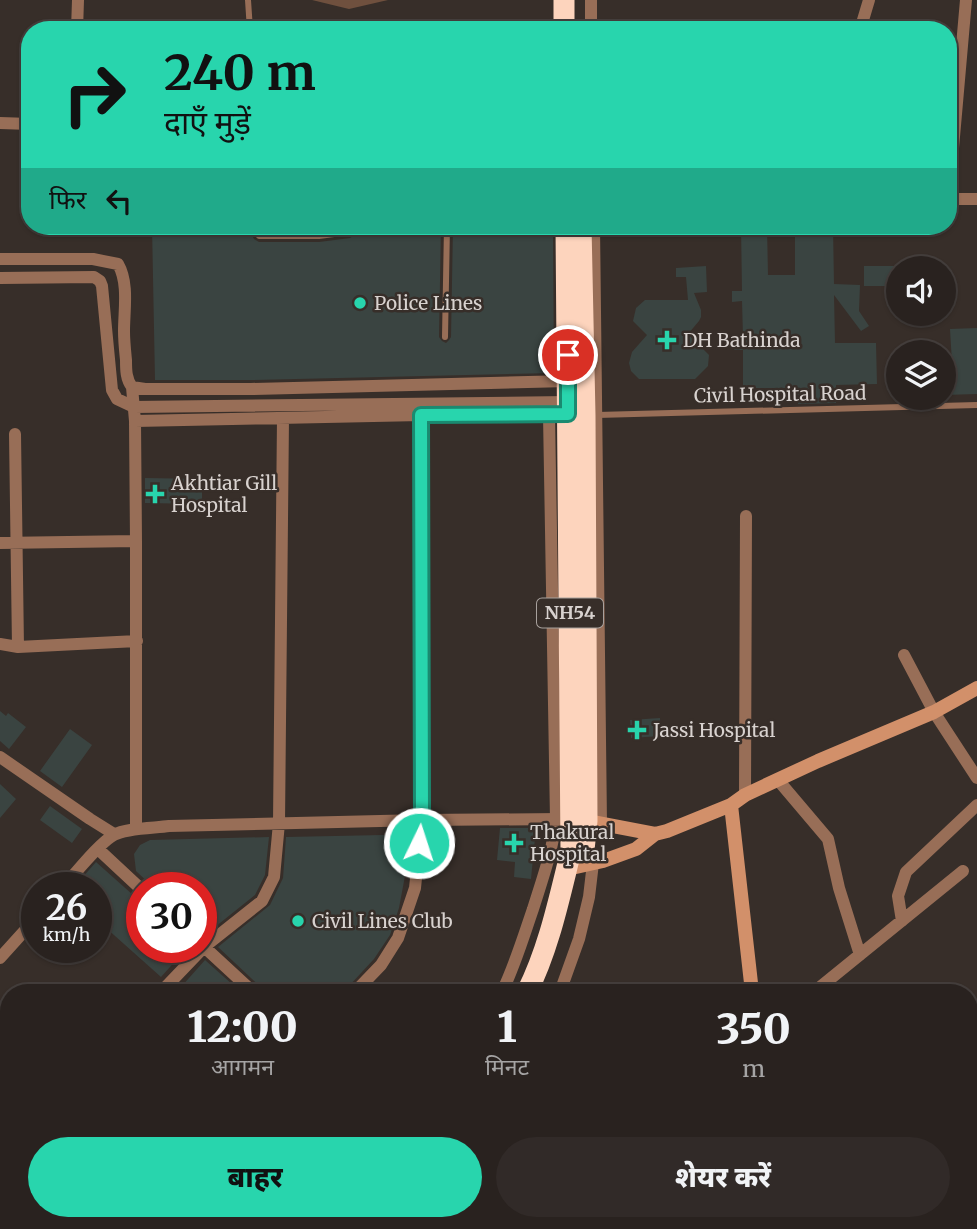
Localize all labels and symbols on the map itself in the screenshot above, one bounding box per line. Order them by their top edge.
place label: Police Lines [374,291,482,315]
marker: Police Lines [352,295,368,311]
pin [538,325,598,385]
place label: DH Bathinda [683,328,800,352]
marker: DH Bathinda [657,330,677,350]
street label: Civil Hospital Road [694,380,866,408]
place label: Akhtiar Gill Hospital [170,471,277,517]
marker: Akhtiar Gill Hospital [145,484,165,504]
road number: NH54 [537,598,603,628]
place label: Jassi Hospital [652,718,775,742]
marker: Jassi Hospital [627,720,647,740]
position arrow [382,806,456,880]
place label: Thakural Hospital [530,820,614,866]
marker: Thakural Hospital [504,833,524,853]
speed limit sign: 30 [126,872,217,963]
place label: Civil Lines Club [312,909,453,933]
marker: Civil Lines Club [290,913,306,929]

